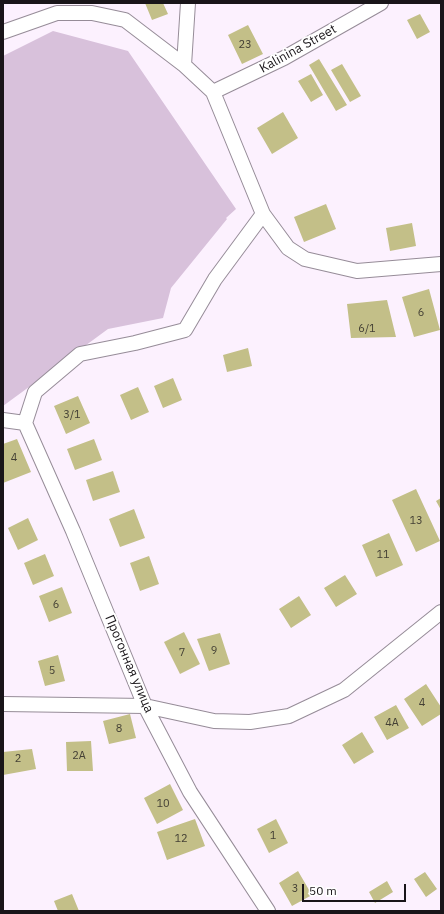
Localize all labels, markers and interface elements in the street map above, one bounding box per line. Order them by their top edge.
street label: Kalinina Street [257,21,339,77]
house number: 23 [238,38,252,52]
house number: 6 [418,306,424,320]
house number: 6/1 [358,322,376,336]
house number: 3/1 [63,408,81,422]
house number: 4 [11,451,17,465]
house number: 13 [409,514,423,528]
house number: 11 [376,548,390,562]
house number: 6 [53,598,59,612]
street label: Прогонная улица [101,613,157,715]
house number: 9 [211,644,217,658]
house number: 7 [179,646,185,660]
house number: 5 [49,664,55,678]
house number: 4 [419,696,425,710]
house number: 4А [385,716,399,730]
house number: 8 [116,722,122,736]
house number: 2А [72,749,86,763]
house number: 2 [15,752,21,766]
house number: 10 [156,797,170,811]
house number: 1 [270,829,276,843]
house number: 12 [174,832,188,846]
scale bar [304,876,408,902]
house number: 3 [292,882,298,896]
text: 50 m [309,883,337,898]

